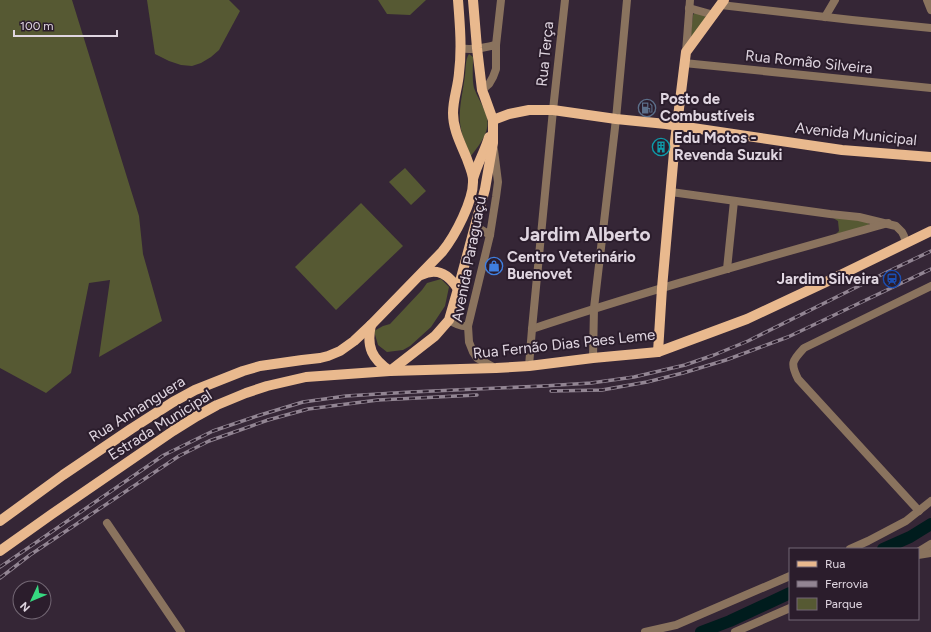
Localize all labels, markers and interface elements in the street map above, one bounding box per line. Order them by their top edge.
scale bar [14,12,117,38]
text: 100 m [20,19,54,33]
street label: Rua Terça [533,20,557,88]
street label: Rua Romão Silveira [744,46,874,78]
place label: Posto de Combustíveis [660,90,754,125]
fuel station icon: Posto de Combustíveis [637,98,657,118]
street label: Avenida Municipal [794,119,918,149]
place label: Edu Motos - Revenda Suzuki [674,129,782,164]
building icon: Edu Motos - Revenda Suzuki [651,137,671,157]
street label: Avenida Paraguaçú [448,194,490,324]
district label: Jardim Alberto [520,223,651,246]
place label: Centro Veterinário Buenovet [507,248,636,283]
shop icon: Centro Veterinário Buenovet [484,256,504,276]
station icon: Jardim Silveira [882,269,902,289]
place label: Jardim Silveira [777,270,879,288]
street label: Rua Fernão Dias Paes Leme [472,325,656,363]
street label: Rua Anhanguera [86,372,188,446]
street label: Estrada Municipal [105,386,215,464]
legend [789,548,919,620]
text: Rua [825,557,845,571]
text: Ferrovia [825,577,868,591]
north arrow [12,580,52,620]
text: Parque [825,597,863,611]
text: N [18,599,33,614]

